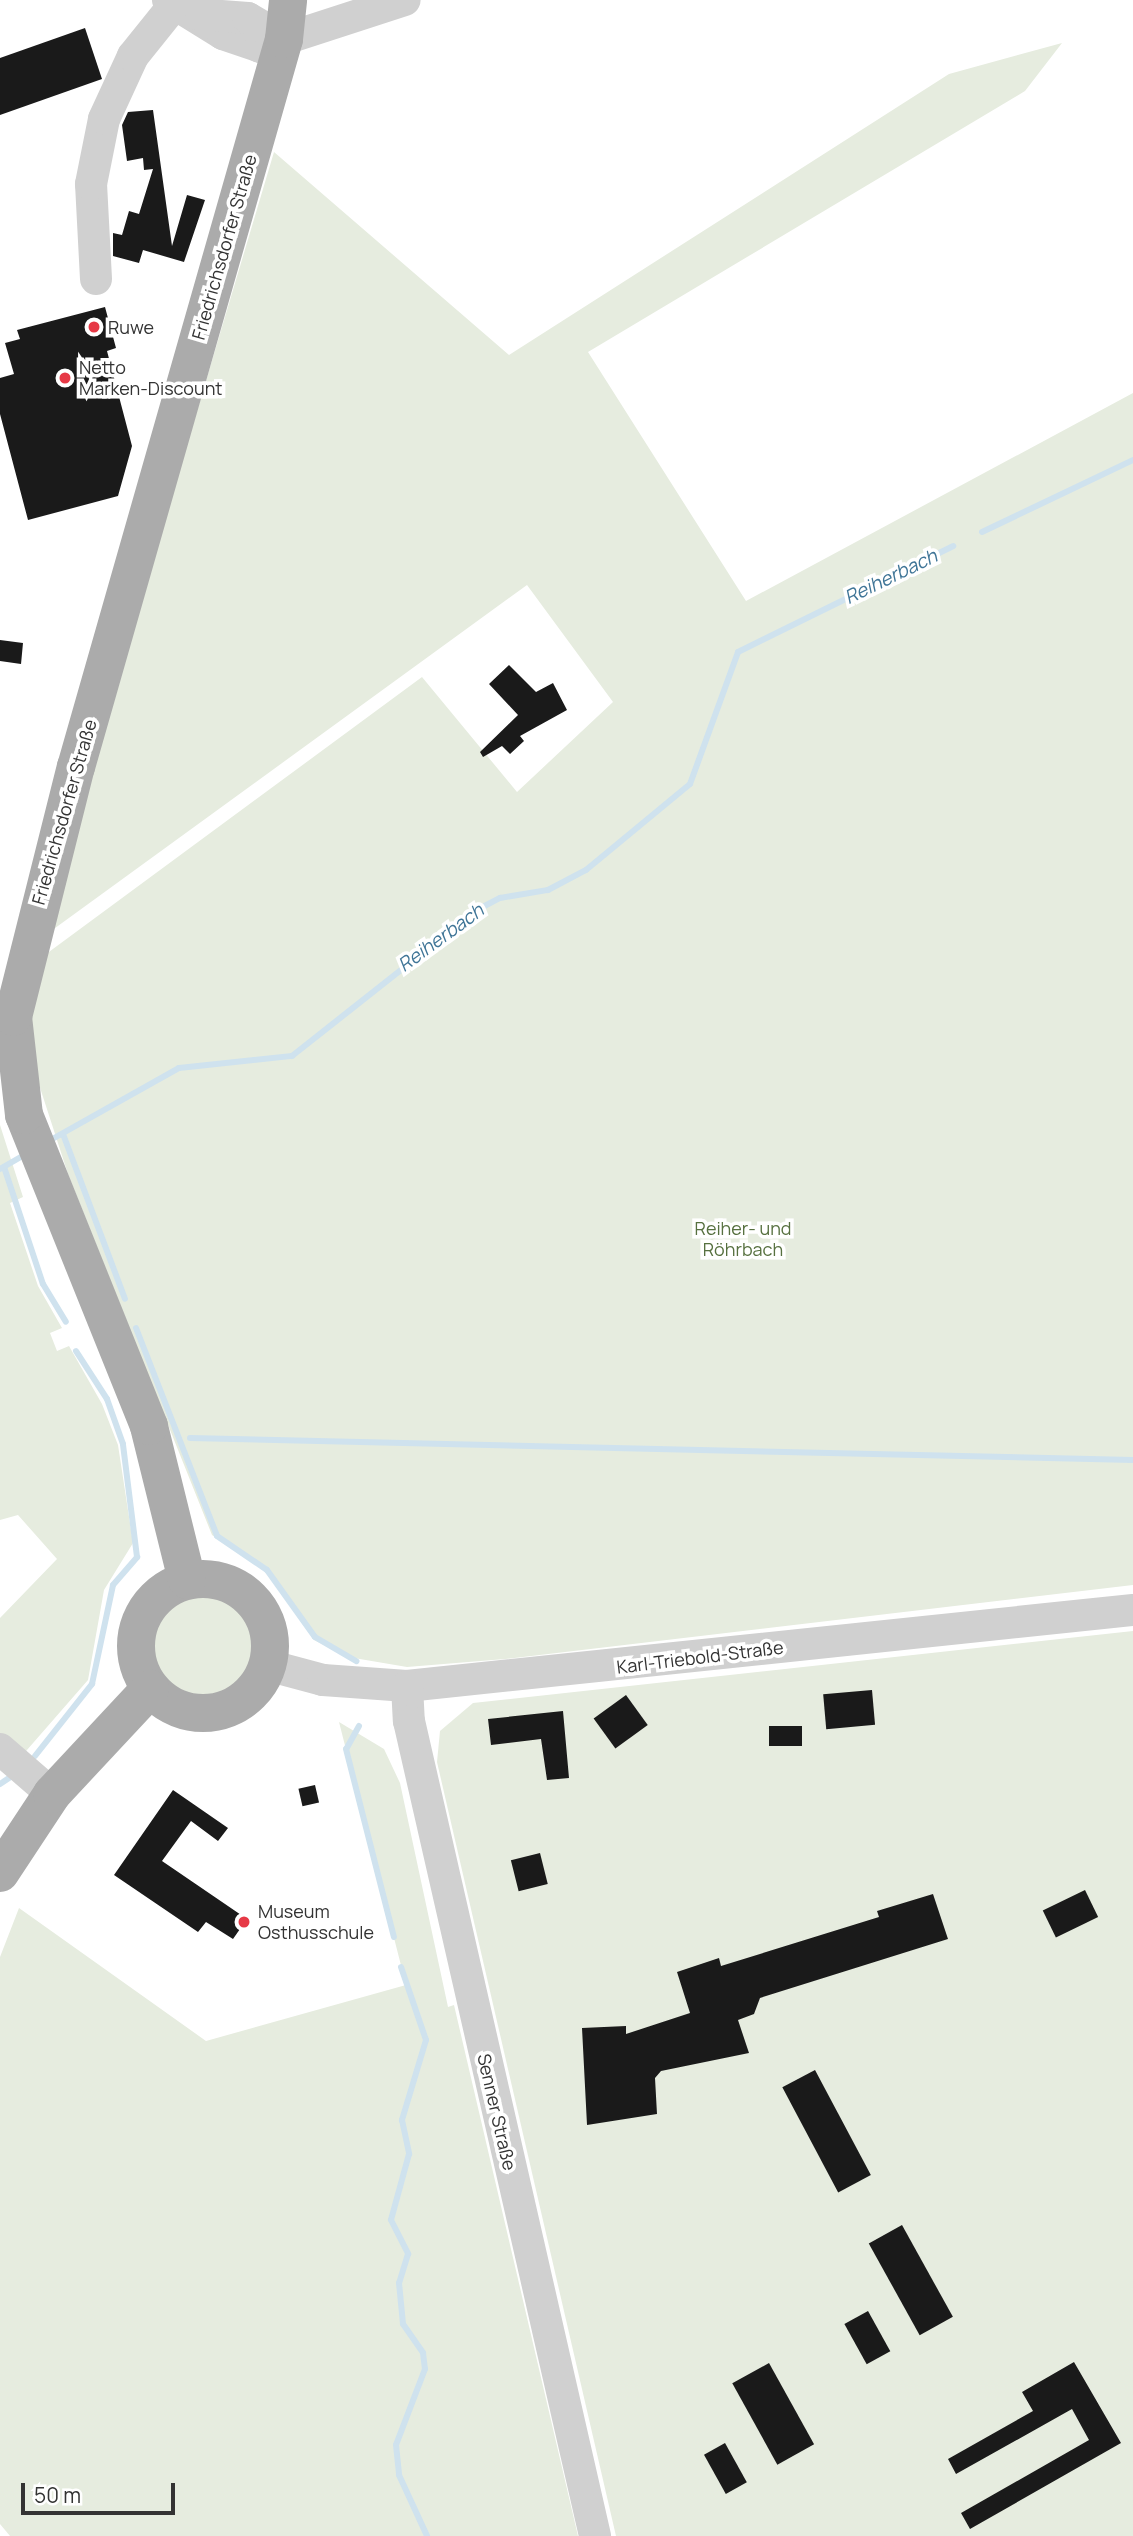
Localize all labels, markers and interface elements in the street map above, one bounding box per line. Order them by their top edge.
street label: Friedrichsdorfer Straße [187,152,261,342]
place label: Ruwe [108,316,154,338]
marker: Ruwe [86,319,102,335]
place label: Netto Marken-Discount [79,357,223,400]
marker: Netto Marken-Discount [57,370,73,386]
water label: Reiherbach [841,545,941,609]
street label: Friedrichsdorfer Straße [27,717,101,907]
water label: Reiherbach [394,899,488,977]
park label: Reiher- und Röhrbach [695,1218,791,1260]
street label: Karl-Triebold-Straße [615,1636,785,1678]
place label: Museum Osthusschule [258,1901,374,1944]
marker: Museum Osthusschule [236,1914,252,1930]
street label: Senner Straße [473,2052,521,2172]
scale bar [24,2470,178,2514]
text: 50 m [34,2481,81,2509]

